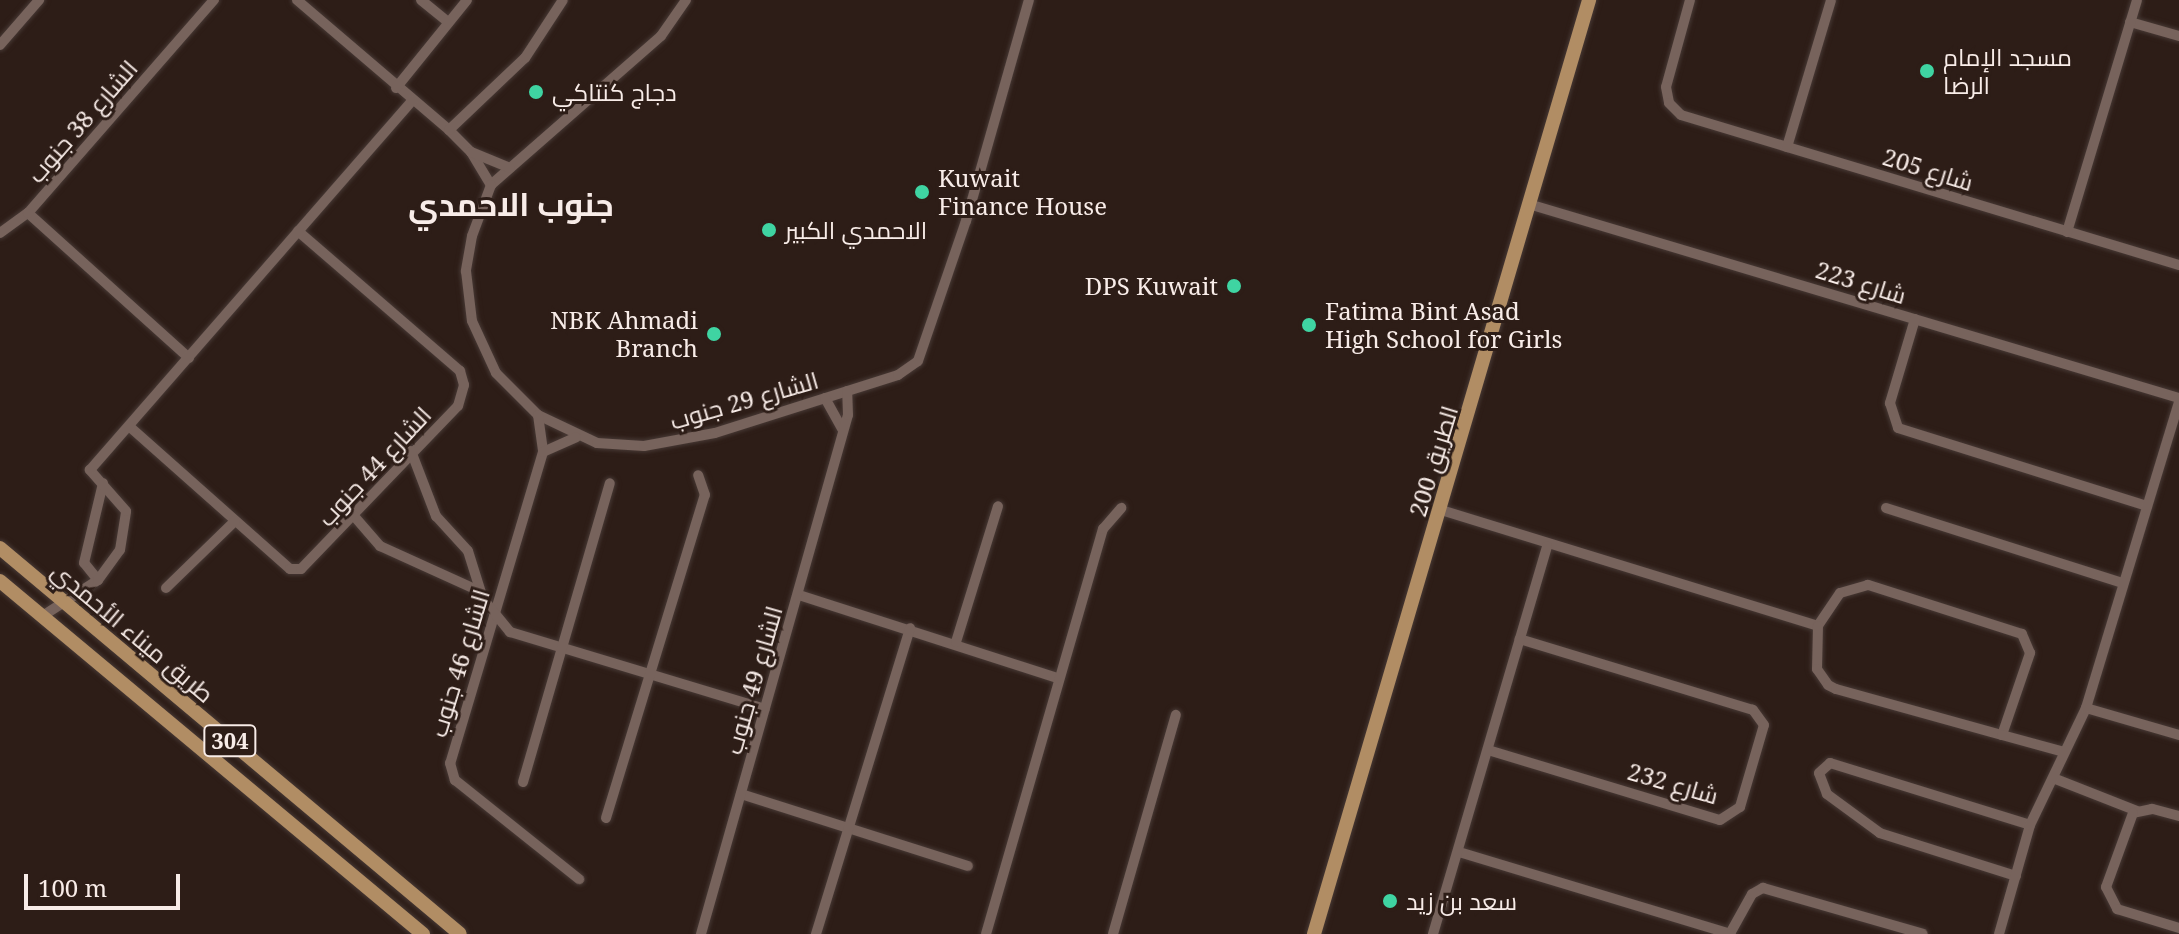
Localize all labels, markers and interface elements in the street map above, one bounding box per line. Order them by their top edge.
place label: مسجد الإمام الرضا [1943,43,2072,99]
street label: الشارع 38 جنوب [21,54,143,188]
marker: مسجد الإمام الرضا [1918,62,1936,80]
place label: دجاج كنتاكي [552,78,677,106]
marker: دجاج كنتاكي [527,83,545,101]
street label: شارع 205 [1879,142,1977,196]
place label: Kuwait Finance House [938,164,1107,220]
marker: Kuwait Finance House [913,183,931,201]
district label: جنوب الاحمدي [408,185,614,223]
place label: الاحمدي الكبير [785,216,927,244]
marker: الاحمدي الكبير [760,221,778,239]
street label: شارع 223 [1812,255,1910,309]
place label: DPS Kuwait [1085,272,1218,300]
marker: DPS Kuwait [1225,277,1243,295]
place label: Fatima Bint Asad High School for Girls [1325,297,1562,353]
place label: NBK Ahmadi Branch [550,306,698,362]
marker: Fatima Bint Asad High School for Girls [1300,316,1318,334]
marker: NBK Ahmadi Branch [705,325,723,343]
street label: الشارع 29 جنوب [667,365,821,435]
street label: الشارع 44 جنوب [311,400,437,532]
street label: الطريق 200 [1402,402,1464,520]
street label: طريق ميناء الأحمدي [46,556,220,708]
street label: الشارع 46 جنوب [423,586,495,740]
street label: الشارع 49 جنوب [718,603,788,757]
road number: 304 [202,723,258,759]
street label: شارع 232 [1624,756,1722,810]
scale bar [28,858,184,908]
text: 100 m [38,871,107,904]
place label: سعد بن زيد [1406,887,1517,915]
marker: سعد بن زيد [1381,892,1399,910]

